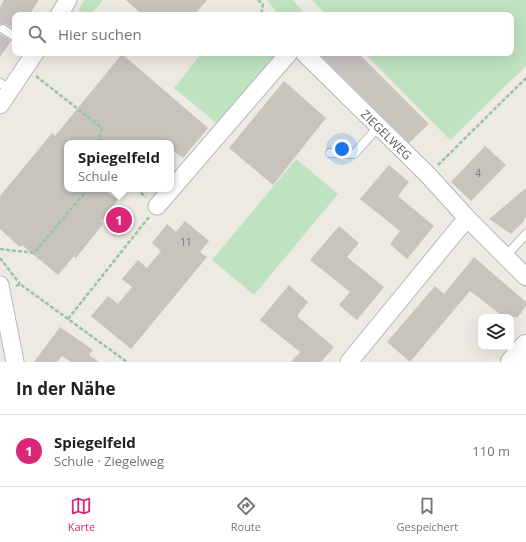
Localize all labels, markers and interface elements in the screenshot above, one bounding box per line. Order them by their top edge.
search box [12,12,514,56]
icon: search [26,23,48,45]
text: Hier suchen [58,24,142,44]
street label: ZIEGELWEG [358,105,416,163]
your location [332,139,352,159]
popup [64,140,174,192]
text: Spiegelfeld [78,147,160,167]
house number: 4 [475,166,481,180]
text: Schule [78,167,118,185]
pin: 1 [106,205,132,235]
house number: 11 [180,235,192,249]
map controls [478,314,514,350]
button: layers [478,314,514,350]
text: In der Nähe [16,377,115,400]
text: Spiegelfeld [54,432,136,452]
text: 1 [25,442,33,460]
text: 110 m [472,442,510,460]
text: Schule · Ziegelweg [54,452,164,470]
tab: Karte [68,495,95,534]
tab: Route [231,495,261,534]
tab: Gespeichert [396,495,458,534]

